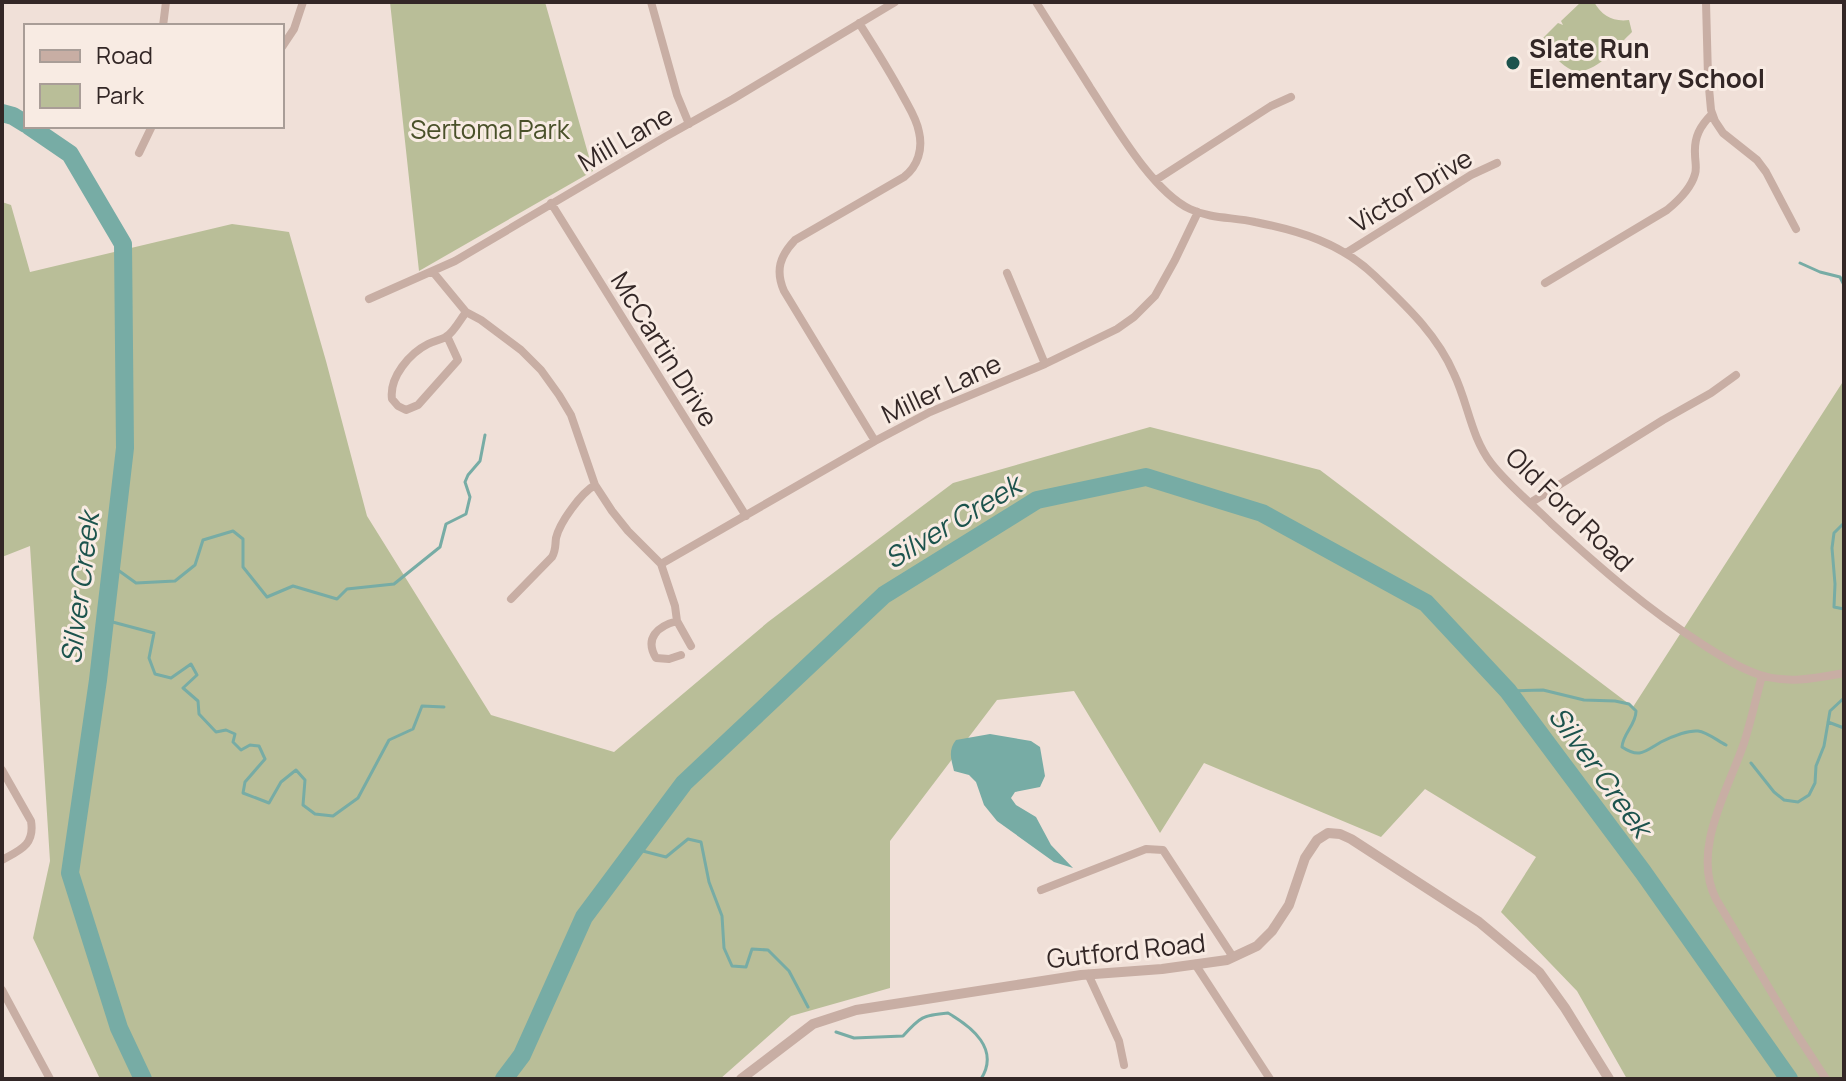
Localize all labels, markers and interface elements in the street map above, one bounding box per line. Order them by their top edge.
legend [24,24,284,128]
place label: Slate Run Elementary School [1529,30,1765,96]
text: Road [96,38,153,71]
marker: Slate Run Elementary School [1504,54,1522,72]
text: Park [96,78,145,111]
street label: Mill Lane [571,97,679,179]
park label: Sertoma Park [410,111,571,147]
street label: Victor Drive [1343,139,1479,241]
street label: McCartin Drive [603,265,727,433]
street label: Miller Lane [875,345,1007,431]
street label: Old Ford Road [1498,439,1642,579]
water label: Silver Creek [877,463,1031,577]
water label: Silver Creek [51,506,108,666]
water label: Silver Creek [1541,698,1664,847]
street label: Gutford Road [1045,924,1207,976]

